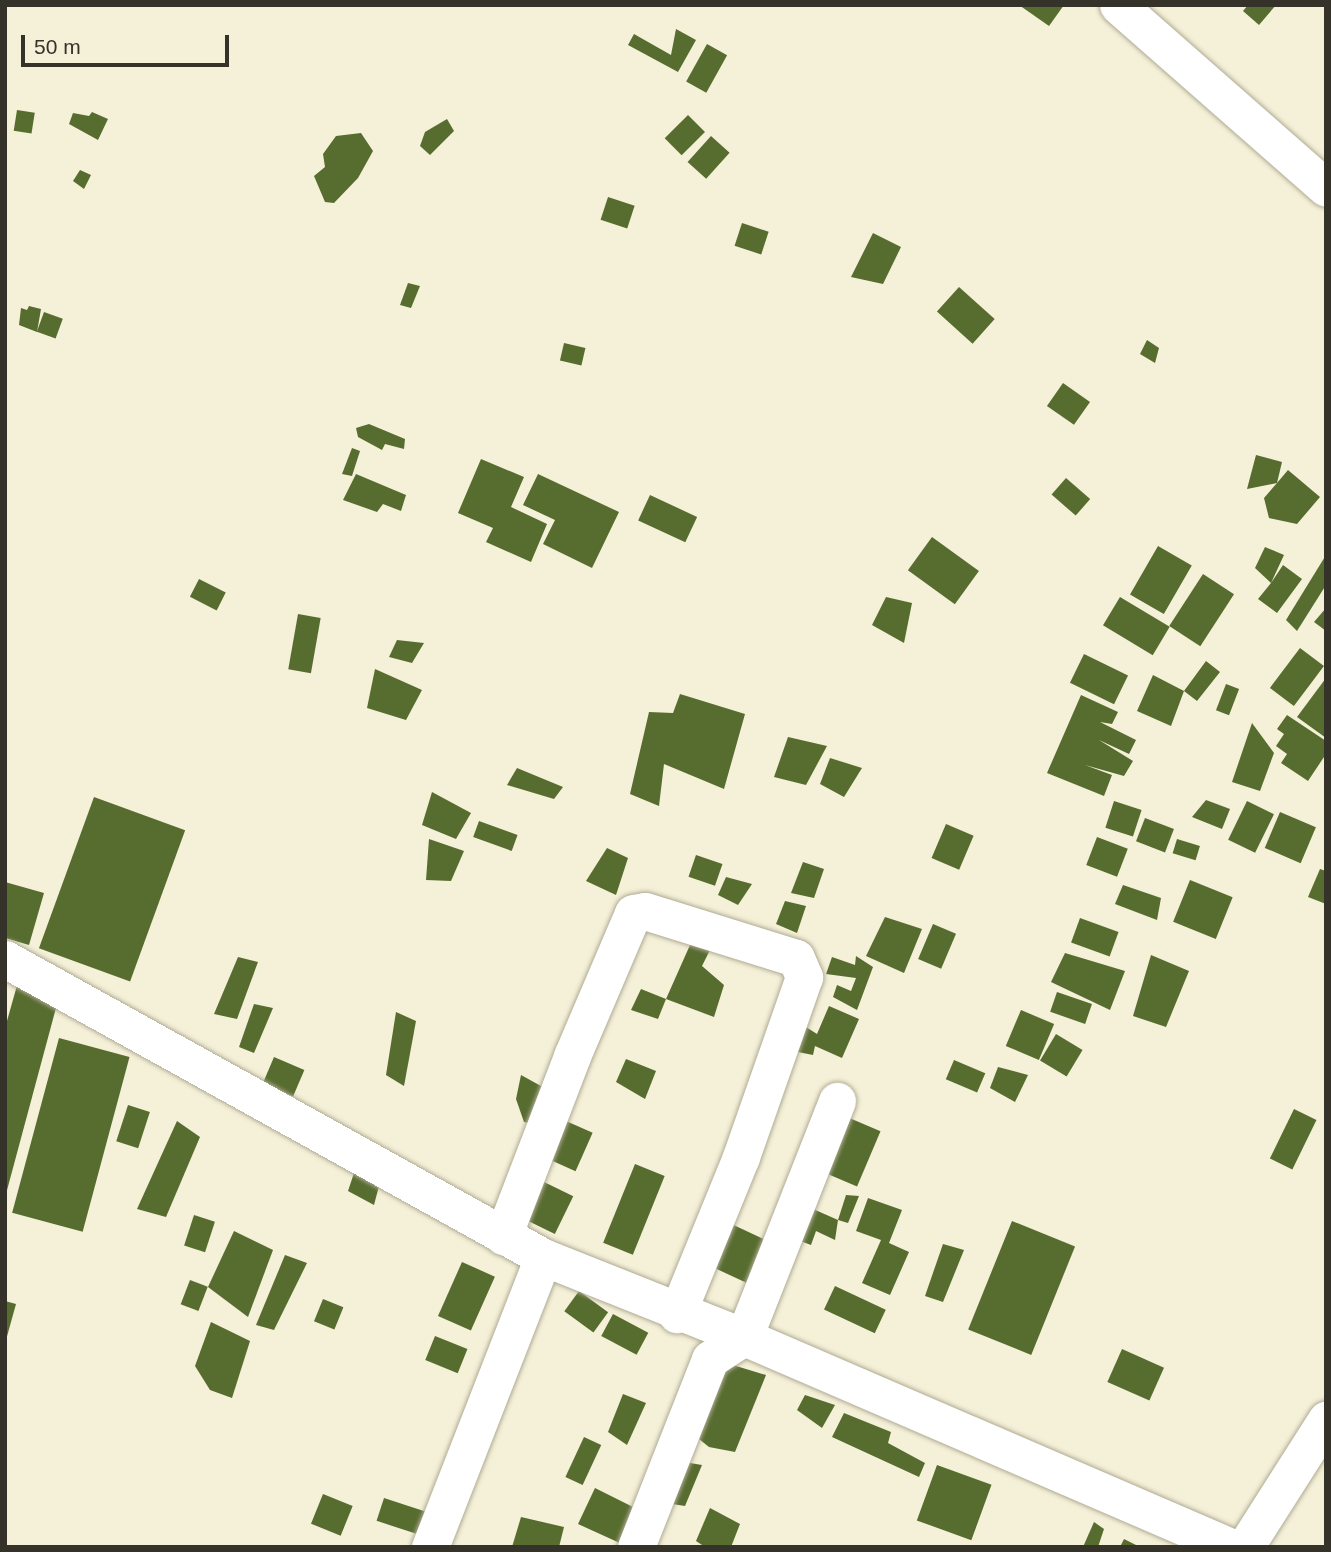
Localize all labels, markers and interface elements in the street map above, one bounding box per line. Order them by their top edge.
scale bar [24,21,233,65]
text: 50 m [34,35,81,58]

